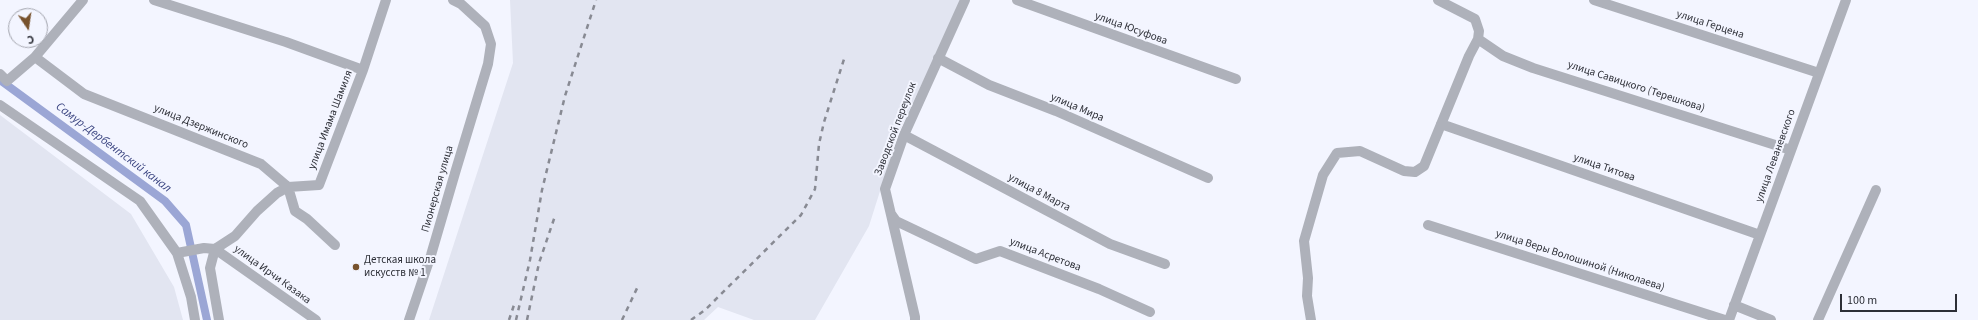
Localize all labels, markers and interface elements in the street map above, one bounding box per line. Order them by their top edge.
north arrow [8,8,48,48]
street label: улица Герцена [1675,8,1745,42]
street label: улица Юсуфова [1093,10,1169,48]
text: С [26,31,35,47]
street label: улица Савицкого (Терешкова) [1566,59,1706,115]
street label: улица Имама Шамиля [306,68,356,172]
street label: Заводской переулок [872,80,920,178]
street label: улица Мира [1048,91,1106,125]
water label: Самур-Дербентский канал [52,100,174,196]
street label: улица Дзержинского [152,102,250,152]
street label: улица Леваневского [1753,108,1799,204]
street label: Пионерская улица [419,144,457,234]
street label: улица Титова [1571,151,1637,185]
street label: улица 8 Марта [1006,171,1072,215]
street label: улица Веры Волошиной (Николаева) [1494,227,1666,295]
street label: улица Асретова [1007,235,1083,275]
street label: улица Ирчи Казака [231,243,313,307]
place label: Детская школа искусств № 1 [364,254,436,280]
marker: Детская школа искусств № 1 [351,262,361,272]
scale bar [1842,286,1959,312]
text: 100 m [1847,292,1877,309]

